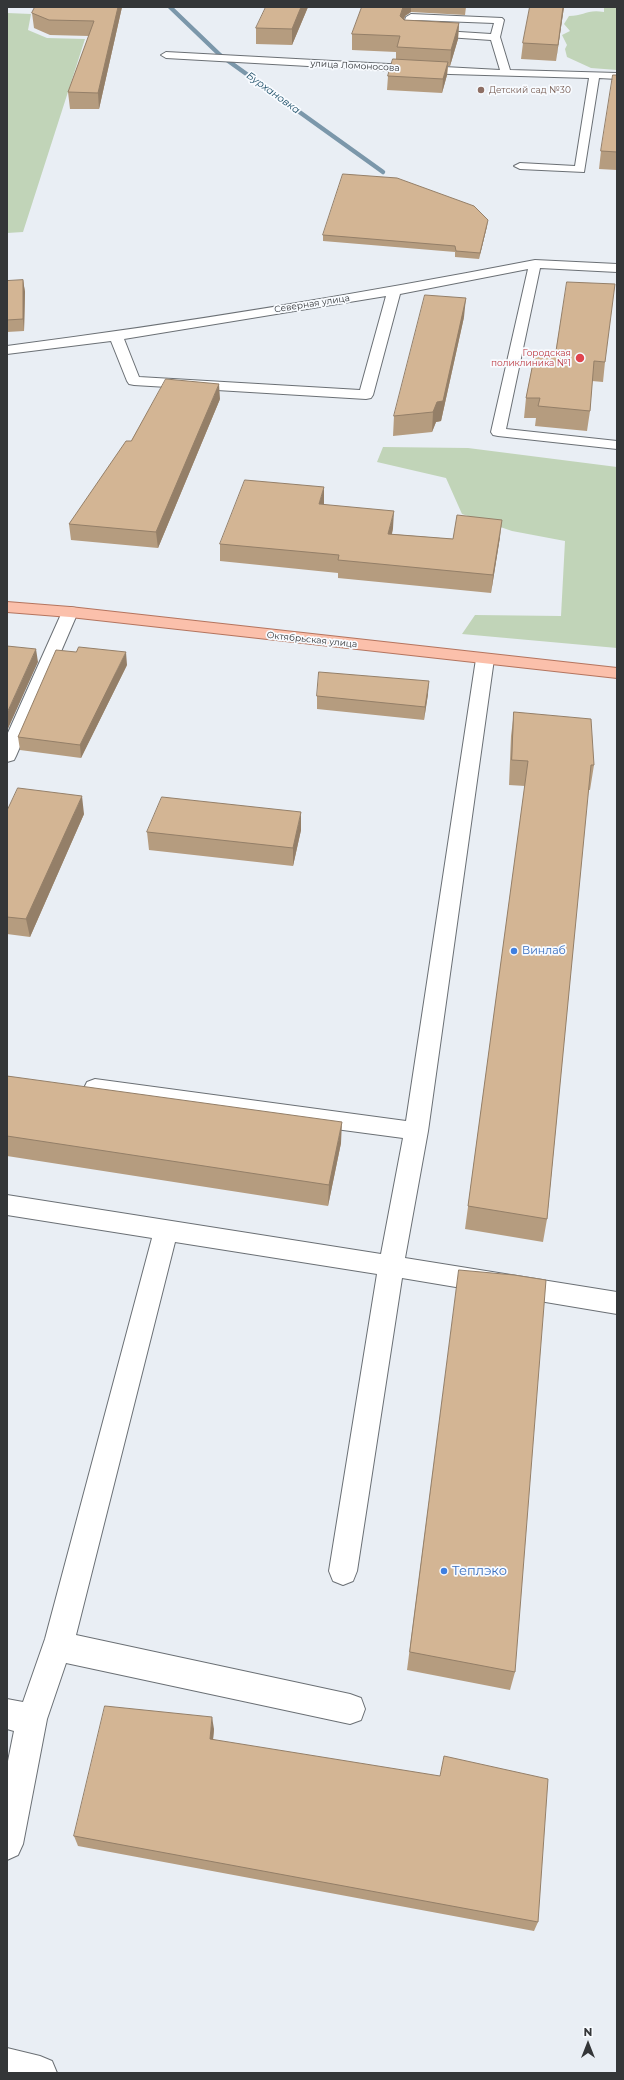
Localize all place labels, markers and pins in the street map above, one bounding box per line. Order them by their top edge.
marker: Детский сад №30 [476,85,486,95]
place label: Детский сад №30 [489,85,571,95]
place label: Городская поликлиника №1 [491,348,571,369]
marker: Городская поликлиника №1 [574,352,586,364]
place label: Винлаб [522,944,566,958]
marker: Винлаб [509,946,519,956]
place label: Теплэко [452,1563,507,1579]
marker: Теплэко [439,1566,449,1576]

